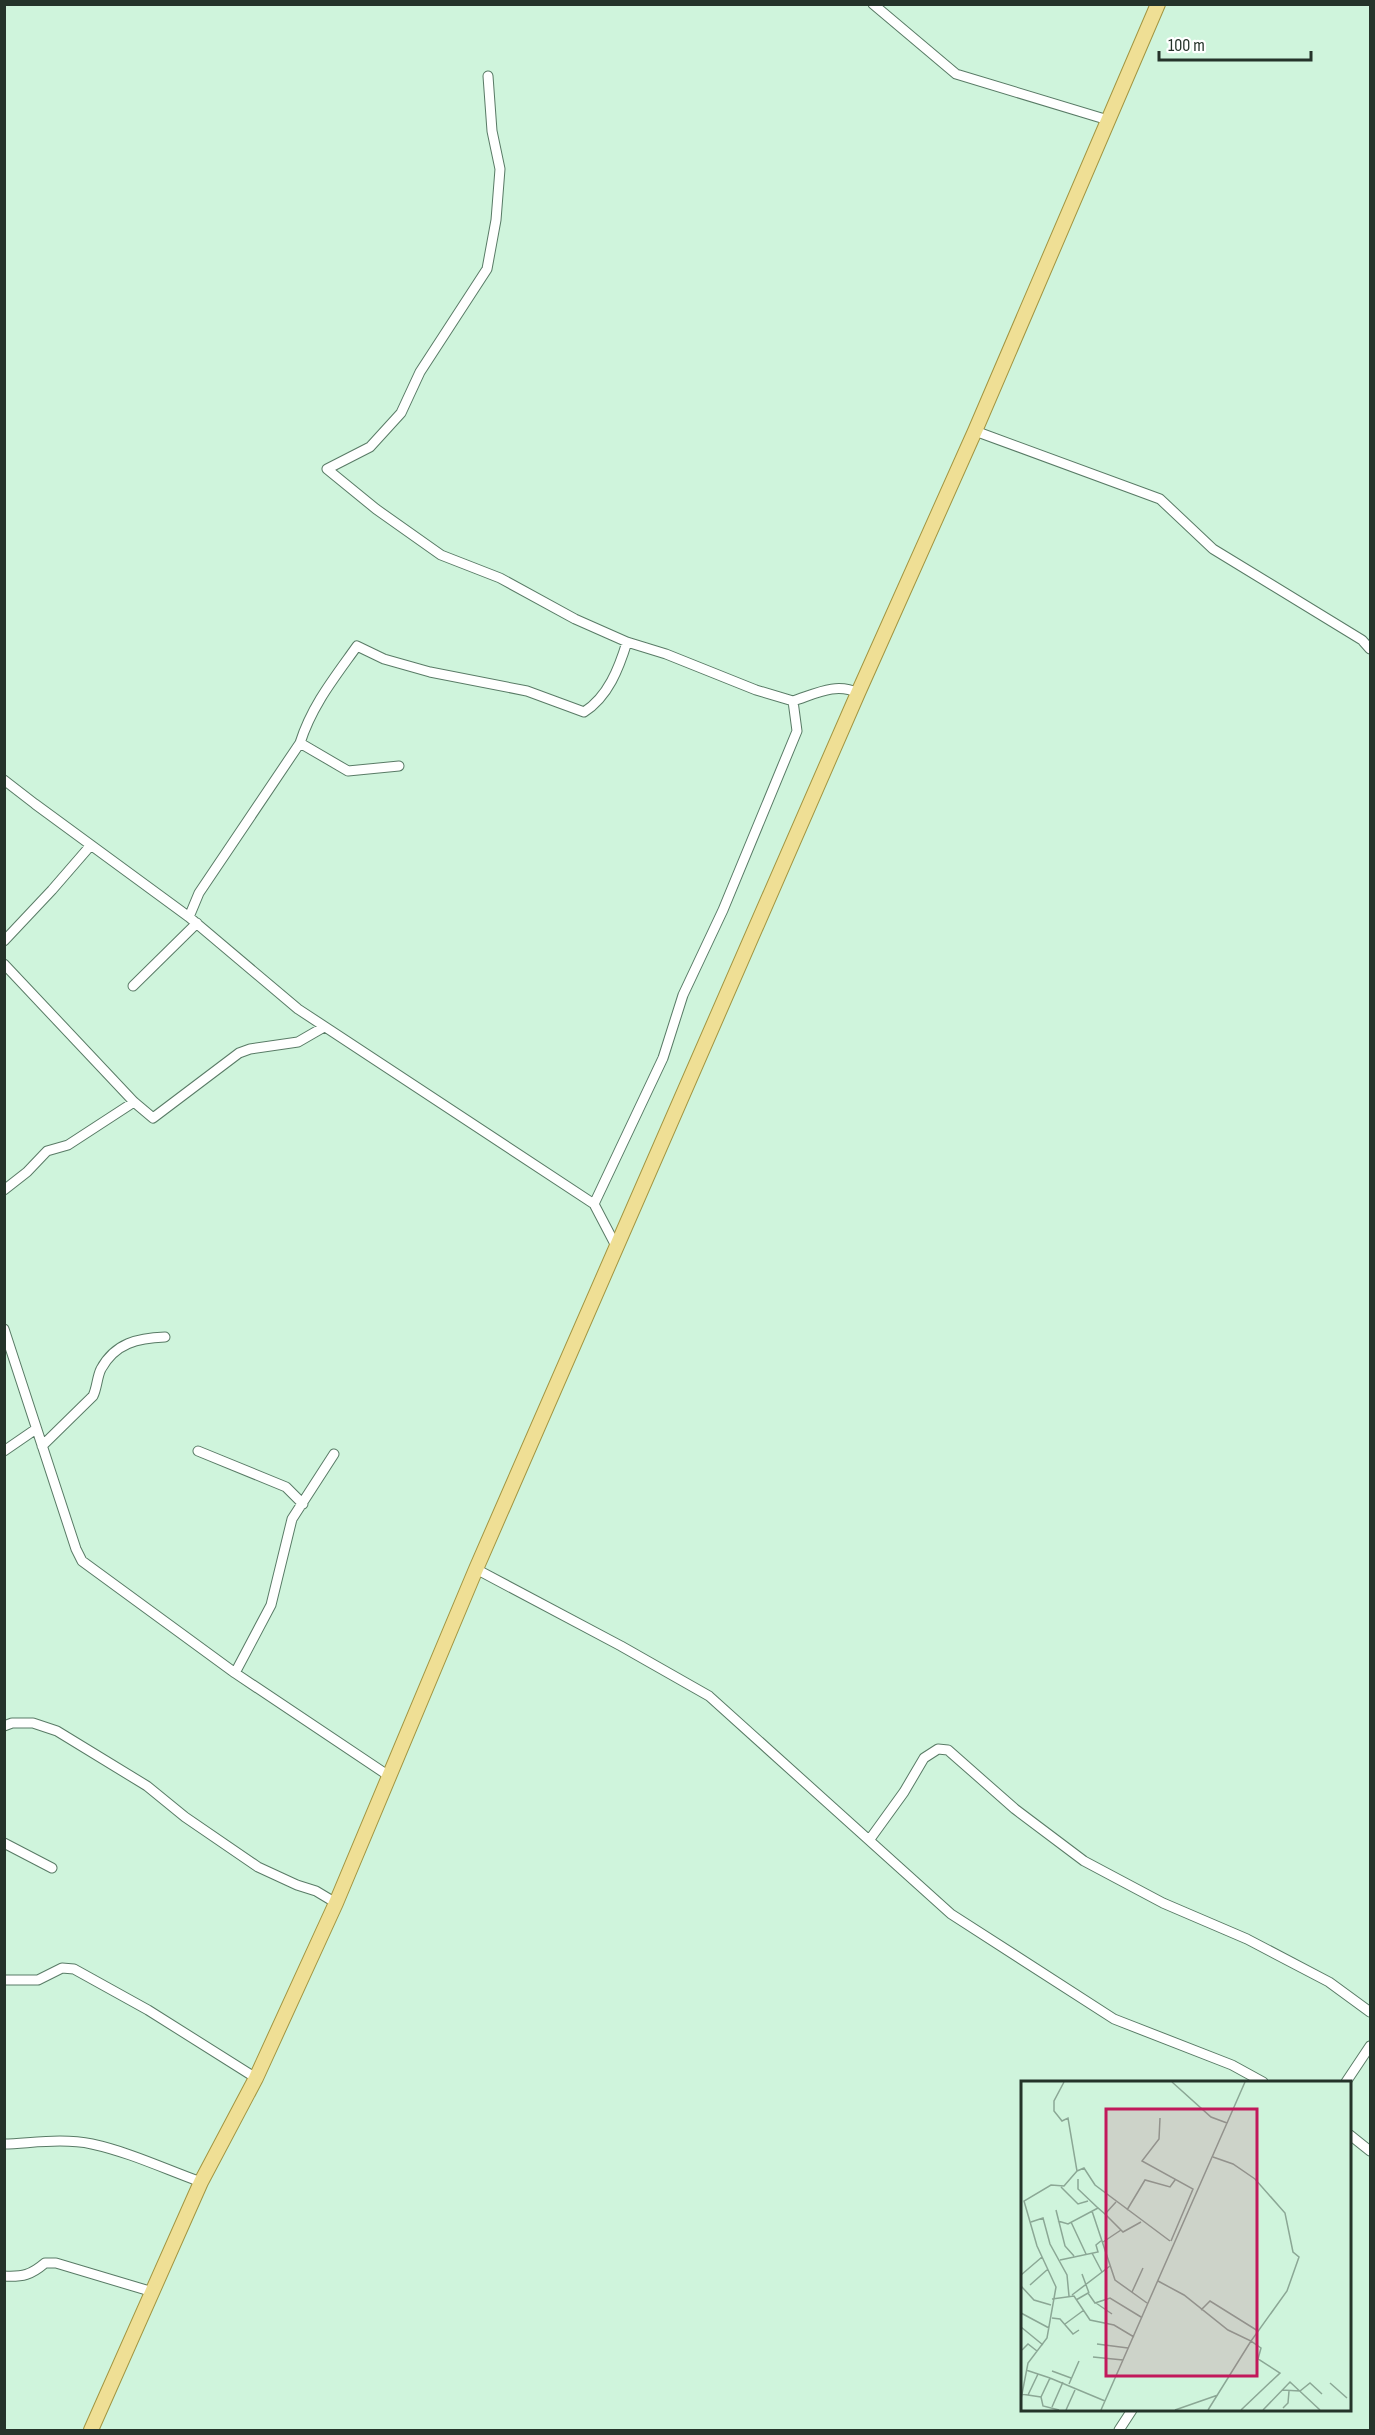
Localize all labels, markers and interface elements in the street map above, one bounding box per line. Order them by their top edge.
scale bar [1159,24,1310,62]
text: 100 m [1168,35,1205,56]
inset map [1021,2081,1351,2411]

